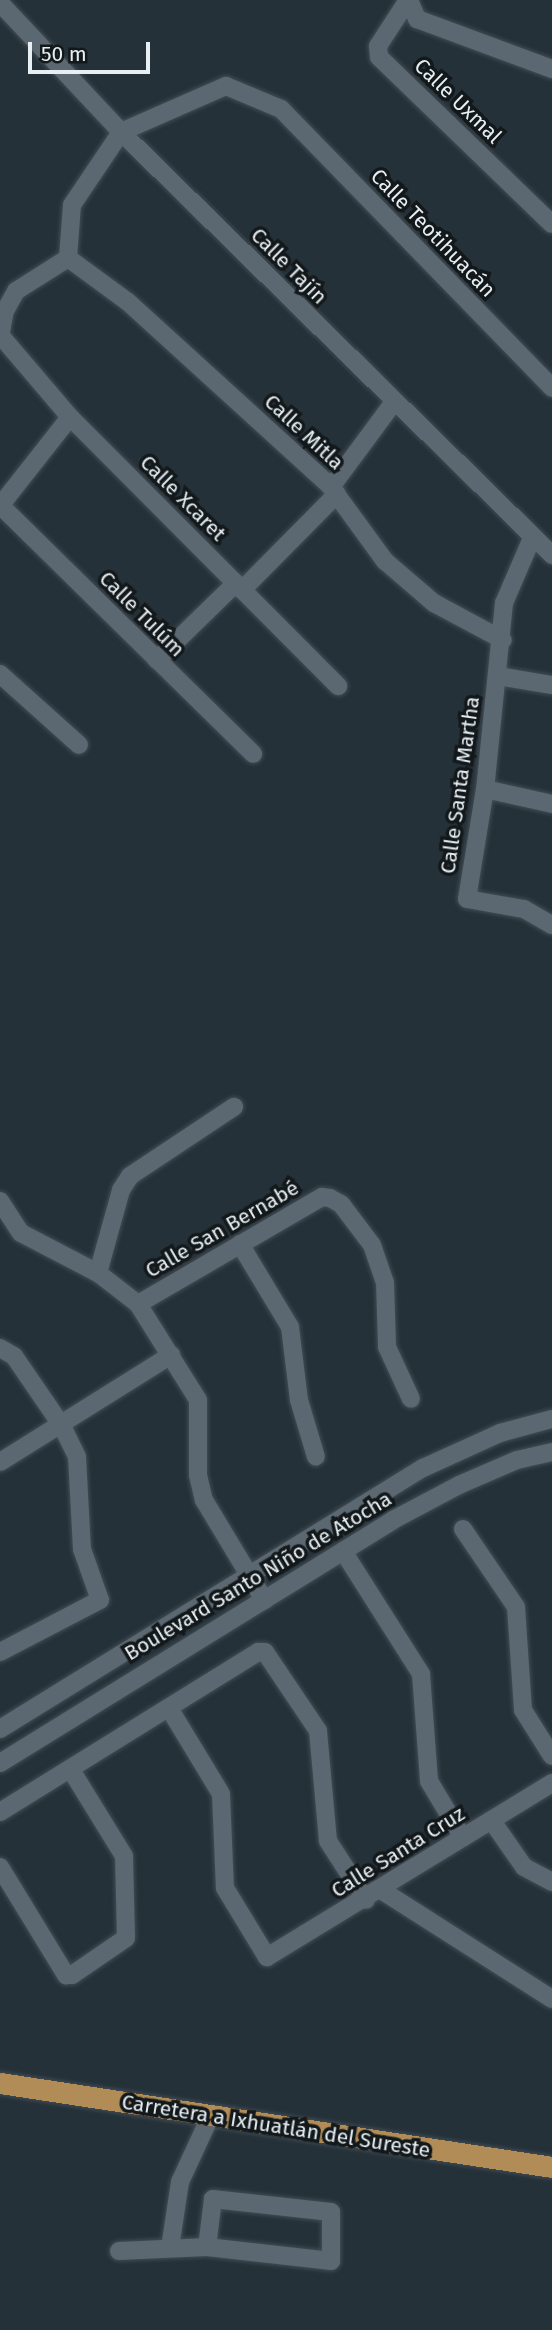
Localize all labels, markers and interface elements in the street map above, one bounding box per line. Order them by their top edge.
scale bar [32,28,154,72]
text: 50 m [41,41,87,67]
street label: Calle Uxmal [409,53,507,149]
street label: Calle Teotihuacán [365,164,501,302]
street label: Calle Tajín [246,223,332,309]
street label: Calle Mitla [259,389,349,475]
street label: Calle Xcaret [135,450,231,546]
street label: Calle Tulúm [94,566,190,662]
street label: Calle Santa Martha [435,695,485,875]
street label: Calle San Bernabé [141,1175,303,1283]
street label: Boulevard Santo Niño de Atocha [120,1486,396,1666]
street label: Calle Santa Cruz [327,1801,469,1903]
street label: Carretera a Ixhuatlán del Sureste [120,2089,432,2163]

